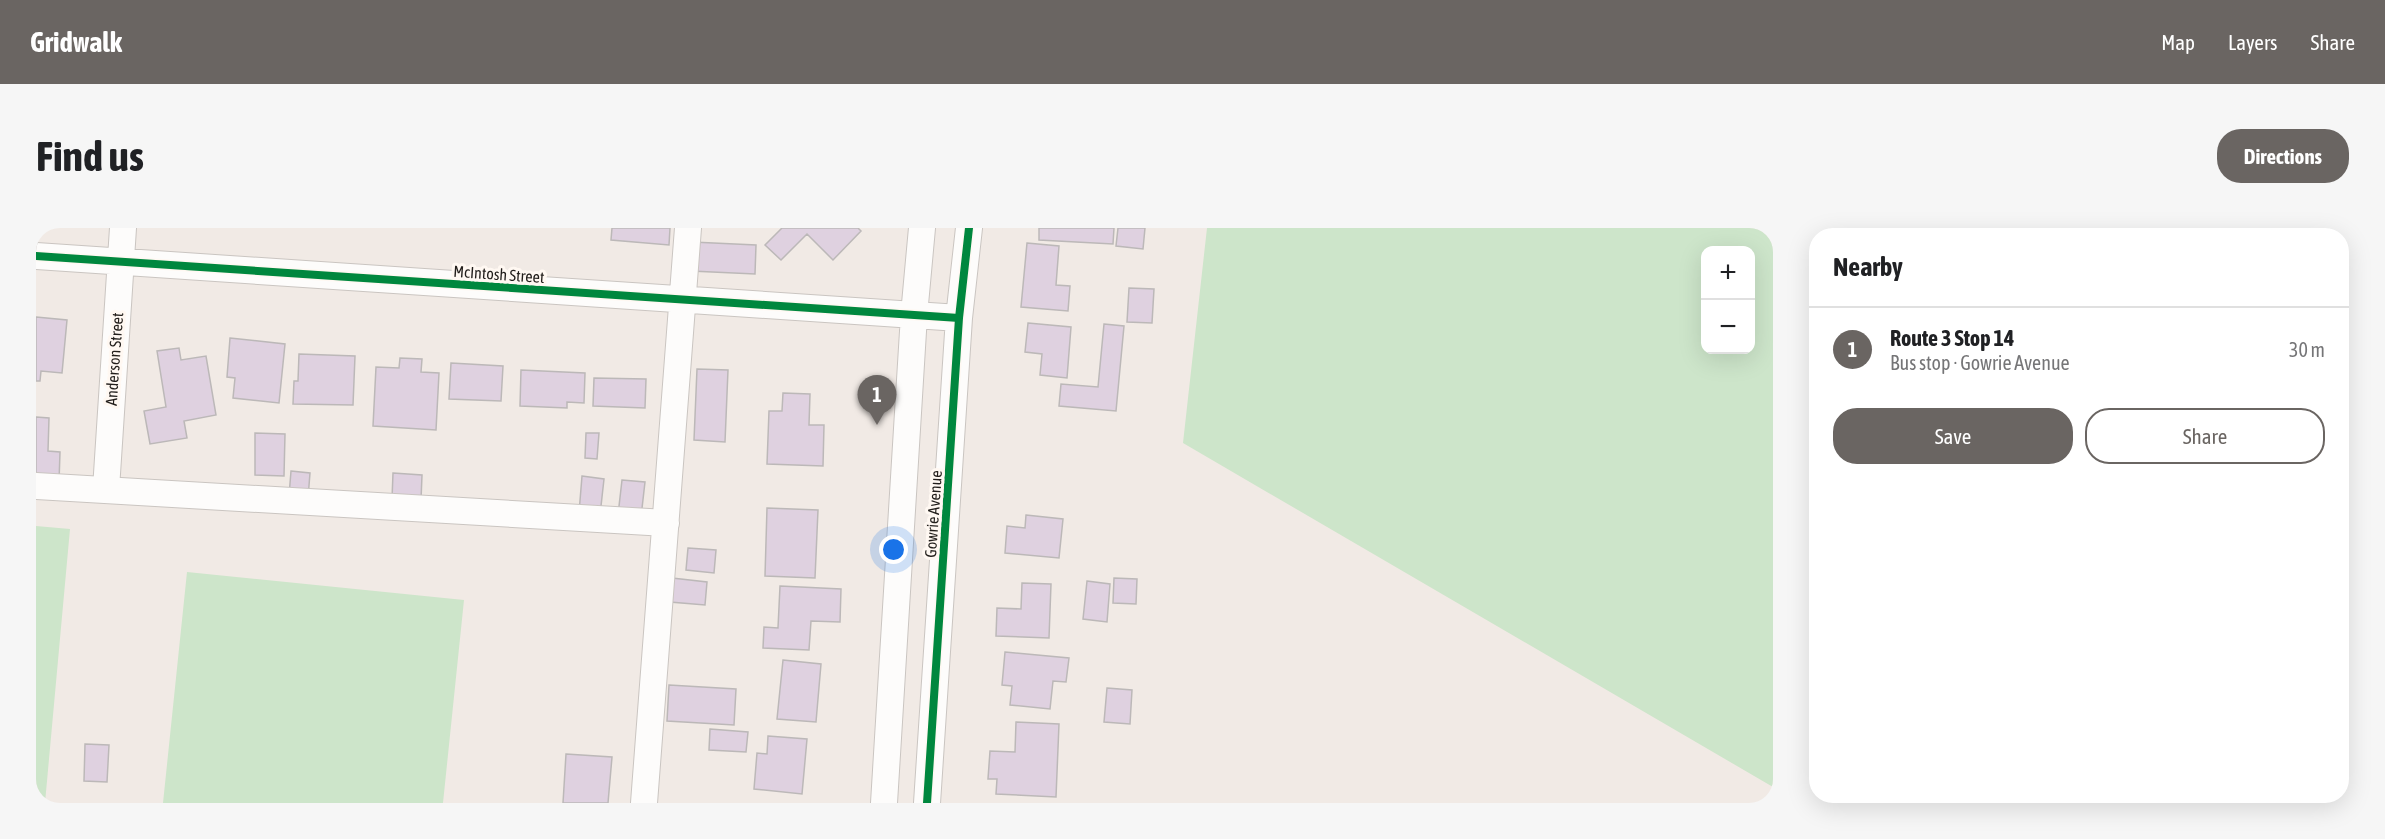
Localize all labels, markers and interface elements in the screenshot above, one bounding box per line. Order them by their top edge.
text: Gridwalk [30,26,122,58]
text: Map [2161,30,2195,54]
text: Layers [2228,30,2278,54]
text: Share [2311,30,2355,54]
button: Directions [2217,129,2349,183]
text: Find us [36,132,144,180]
map controls [1701,246,1755,354]
button: + [1701,246,1755,300]
text: Nearby [1833,252,1903,282]
street label: McIntosh Street [453,262,545,286]
button: − [1701,300,1755,354]
street label: Anderson Street [102,311,126,406]
text: Route 3 Stop 14 [1890,325,2014,351]
text: 1 [1848,338,1857,361]
text: 30 m [2289,338,2325,361]
text: Bus stop · Gowrie Avenue [1890,351,2070,374]
pin: 1 [858,376,896,425]
button: Save [1833,408,2073,464]
button: Share [2085,408,2325,464]
street label: Gowrie Avenue [921,470,945,558]
your location [879,535,908,564]

